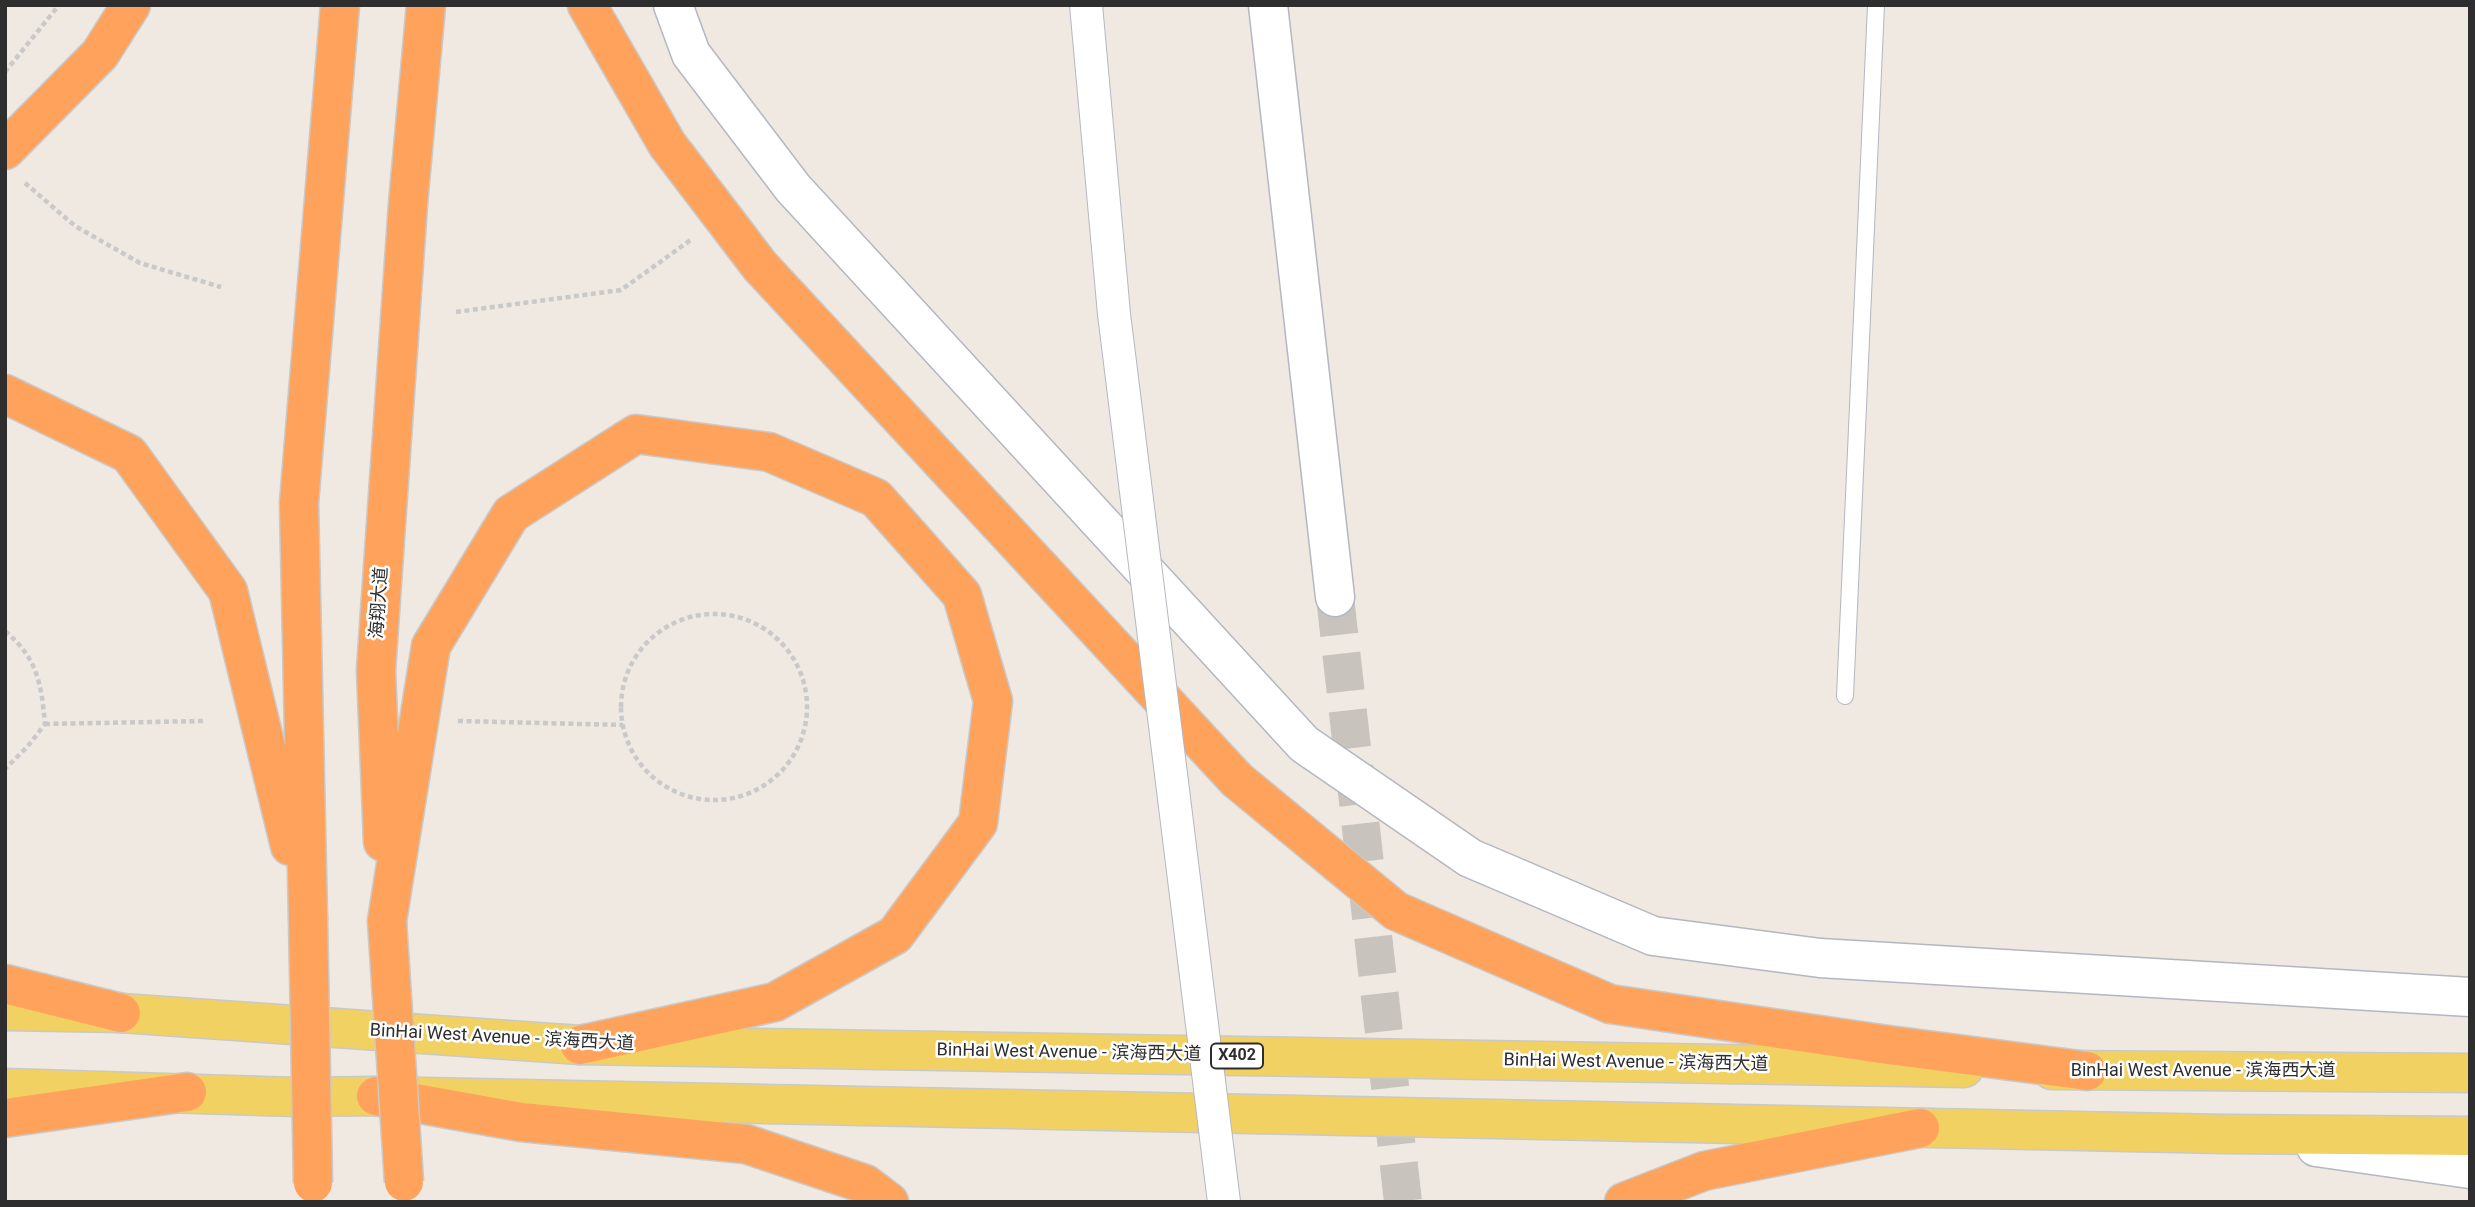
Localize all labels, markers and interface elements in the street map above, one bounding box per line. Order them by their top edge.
street label: 海翔大道 [367,566,393,640]
street label: BinHai West Avenue - 滨海西大道 [369,1020,635,1056]
street label: BinHai West Avenue - 滨海西大道 [937,1040,1201,1066]
road number: X402 [1211,1044,1263,1068]
street label: BinHai West Avenue - 滨海西大道 [1504,1050,1768,1076]
street label: BinHai West Avenue - 滨海西大道 [2071,1060,2335,1082]

